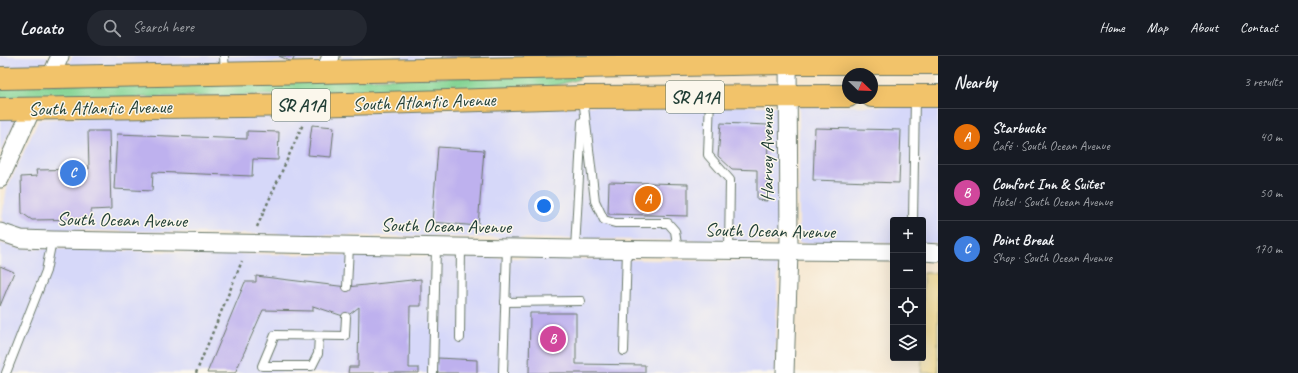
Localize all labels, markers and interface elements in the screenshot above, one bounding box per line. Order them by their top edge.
search box [87,10,367,46]
text: Locato [20,16,63,40]
icon: search [101,17,123,39]
text: Search here [133,18,194,37]
text: Home [1099,19,1125,36]
text: Map [1147,19,1168,36]
text: About [1190,19,1218,36]
text: Contact [1240,19,1278,36]
north arrow [842,68,878,104]
text: Nearby [954,72,997,93]
text: 3 results [1244,74,1282,90]
road number: SR A1A [666,81,724,113]
street label: South Atlantic Avenue [352,87,498,116]
road number: SR A1A [272,89,330,121]
street label: South Atlantic Avenue [28,95,174,121]
street label: Harvey Avenue [755,107,779,202]
text: Starbucks [992,119,1045,138]
text: A [964,129,970,145]
text: 40 m [1260,129,1282,145]
text: Café · South Ocean Avenue [992,138,1110,154]
pin: C [60,158,86,188]
text: Comfort Inn & Suites [992,175,1104,194]
pin: A [635,184,661,214]
text: B [964,185,970,201]
text: 50 m [1260,185,1282,201]
text: Hotel · South Ocean Avenue [992,194,1112,210]
your location [534,196,554,216]
street label: South Ocean Avenue [57,207,189,233]
street label: South Ocean Avenue [381,213,513,239]
map controls [890,217,926,361]
button: + [890,217,926,253]
street label: South Ocean Avenue [705,218,837,244]
text: Point Break [992,231,1053,250]
text: C [964,241,970,257]
text: 170 m [1254,241,1282,257]
text: Shop · South Ocean Avenue [992,250,1112,266]
button: − [890,253,926,289]
button: locate [890,289,926,325]
pin: B [540,324,566,354]
button: layers [890,325,926,361]

